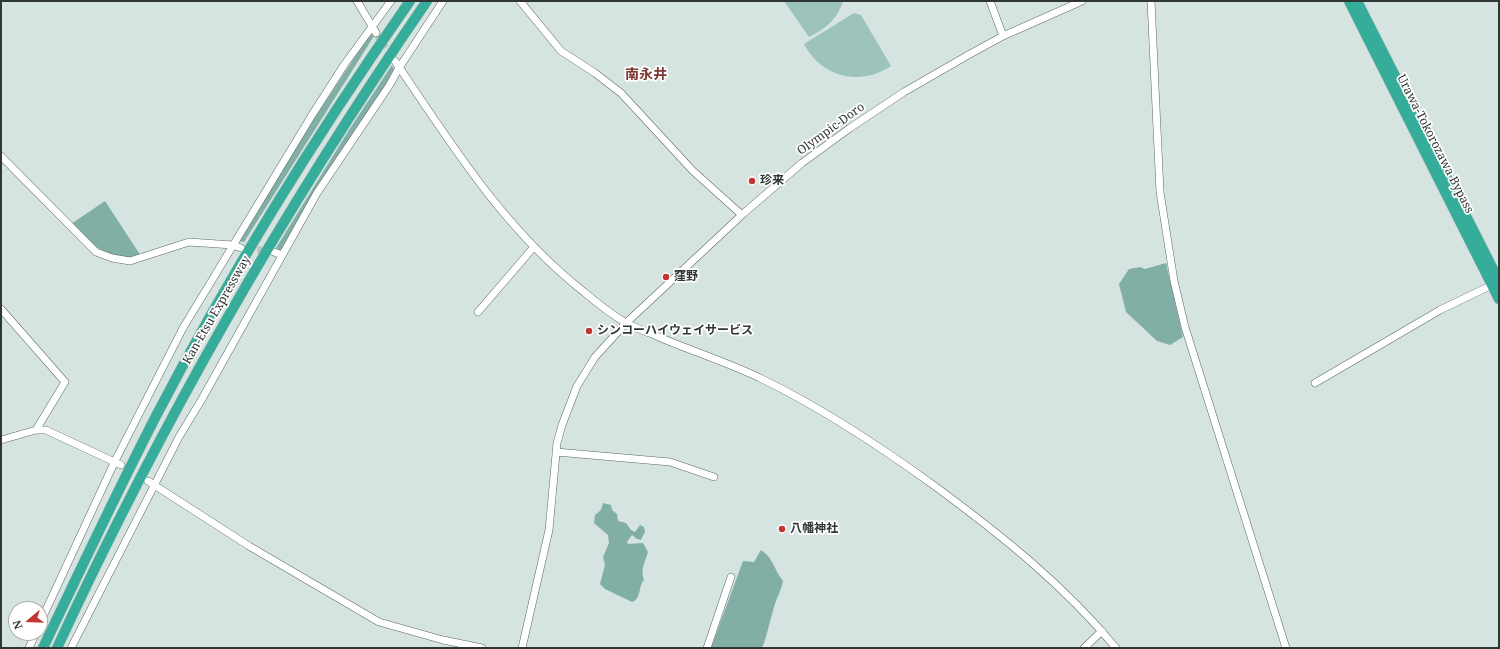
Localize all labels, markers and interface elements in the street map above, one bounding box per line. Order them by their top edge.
district label: 南永井 [625,67,667,83]
street label: Urawa-Tokorozawa Bypass [1394,72,1476,216]
street label: Olympic-Doro [794,100,868,158]
place label: 珍来 [760,174,784,188]
marker: 珍来 [747,176,757,186]
street label: Kan-Etsu Expressway [180,253,254,367]
place label: 窪野 [674,270,698,284]
marker: 窪野 [661,272,671,282]
place label: シンコーハイウェイサービス [597,324,753,338]
marker: シンコーハイウェイサービス [584,326,594,336]
place label: 八幡神社 [790,522,838,536]
marker: 八幡神社 [777,524,787,534]
north arrow [8,601,48,641]
text: N [9,618,26,631]

